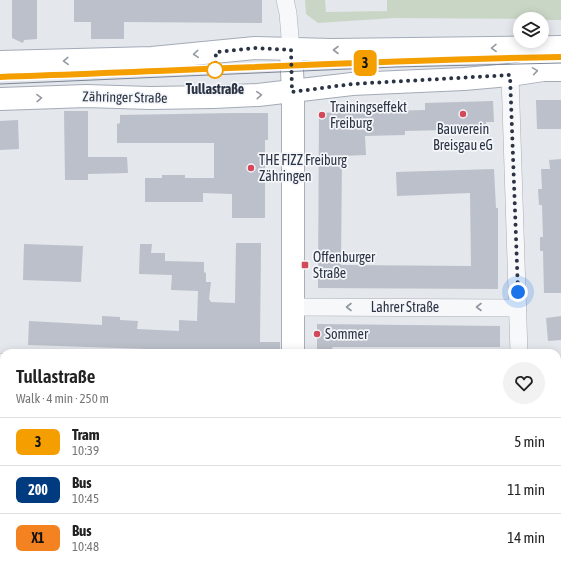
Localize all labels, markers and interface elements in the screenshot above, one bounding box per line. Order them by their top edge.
map controls [513,12,549,48]
button: layers [513,12,549,48]
one-way arrow [491,44,497,52]
one-way arrow [333,46,339,54]
one-way arrow [193,49,199,58]
line badge: 3 [352,50,378,76]
text: 3 [362,55,368,71]
one-way arrow [63,57,69,65]
marker: Tullastraße [206,61,224,79]
one-way arrow [532,68,539,76]
place label: Tullastraße [186,81,244,97]
street label: Zähringer Straße [82,88,168,106]
one-way arrow [256,90,262,99]
one-way arrow [36,94,42,102]
place label: Trainingseffekt Freiburg [330,99,407,131]
marker: Bauverein Breisgau eG [458,109,468,119]
marker: Trainingseffekt Freiburg [317,110,327,120]
place label: Bauverein Breisgau eG [433,121,493,153]
place label: THE FIZZ Freiburg Zähringen [259,152,347,184]
marker: THE FIZZ Freiburg Zähringen [246,163,256,173]
place label: Offenburger Straße [313,249,376,281]
marker: Offenburger Straße [300,260,310,270]
your location [508,282,528,302]
street label: Lahrer Straße [371,299,439,315]
one-way arrow [346,303,352,311]
one-way arrow [476,303,482,311]
place label: Sommer [325,326,369,342]
marker: Sommer [312,329,322,339]
button: heart [503,362,545,404]
text: Tullastraße [16,365,95,387]
text: Walk · 4 min · 250 m [16,391,109,406]
text: Tram [72,426,100,443]
text: 5 min [514,433,545,450]
text: 3 [35,434,41,450]
text: 10:39 [72,443,99,458]
text: Bus [72,474,92,491]
text: 11 min [507,481,545,498]
text: 200 [28,482,48,498]
text: 10:45 [72,491,99,506]
text: Bus [72,522,92,539]
text: 14 min [507,529,545,546]
text: X1 [32,530,44,546]
text: 10:48 [72,539,99,554]

